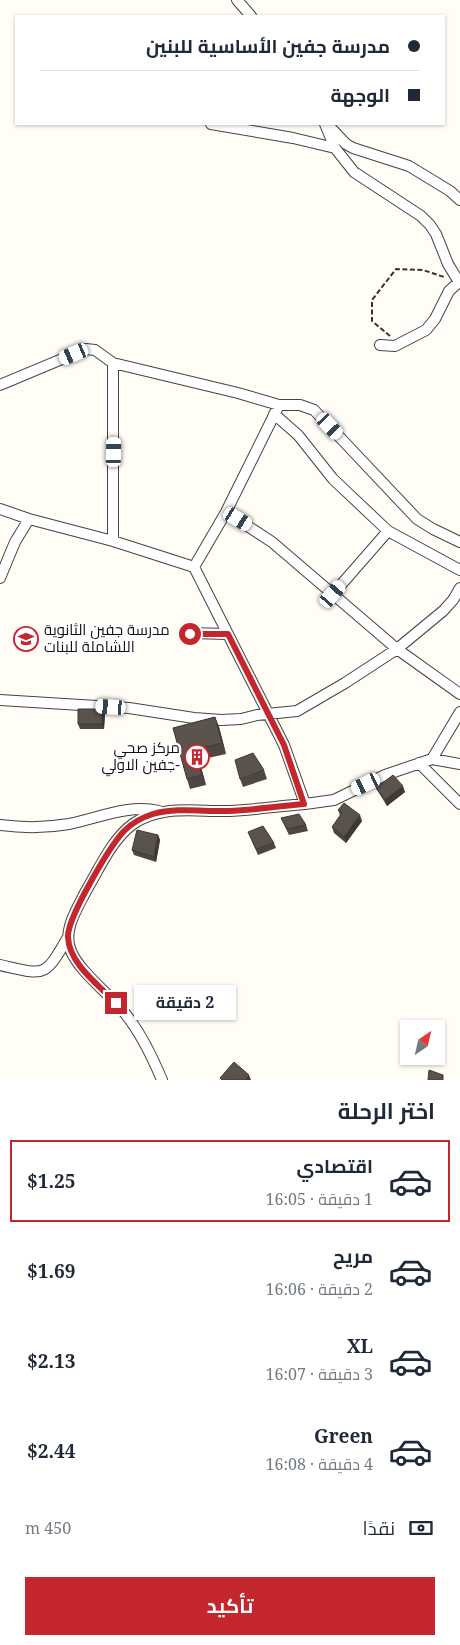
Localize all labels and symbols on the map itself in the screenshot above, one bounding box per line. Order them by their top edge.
car [57,341,90,367]
car [314,410,345,442]
car [106,437,121,467]
car [221,505,254,533]
car [317,578,348,610]
place label: مدرسة جفين الثانوية اللشاملة للبنات [44,619,170,656]
route start [179,623,201,645]
school or university icon: مدرسة جفين الثانوية اللشاملة للبنات [13,626,39,652]
car [95,698,126,716]
place label: مركز صحي جفين الاولي- [101,737,180,777]
building icon: مركز صحي جفين الاولي- [184,744,210,770]
car [349,771,382,797]
callout: 2 دقيقة [134,986,236,1020]
route end [105,992,127,1014]
north arrow [400,1020,445,1065]

